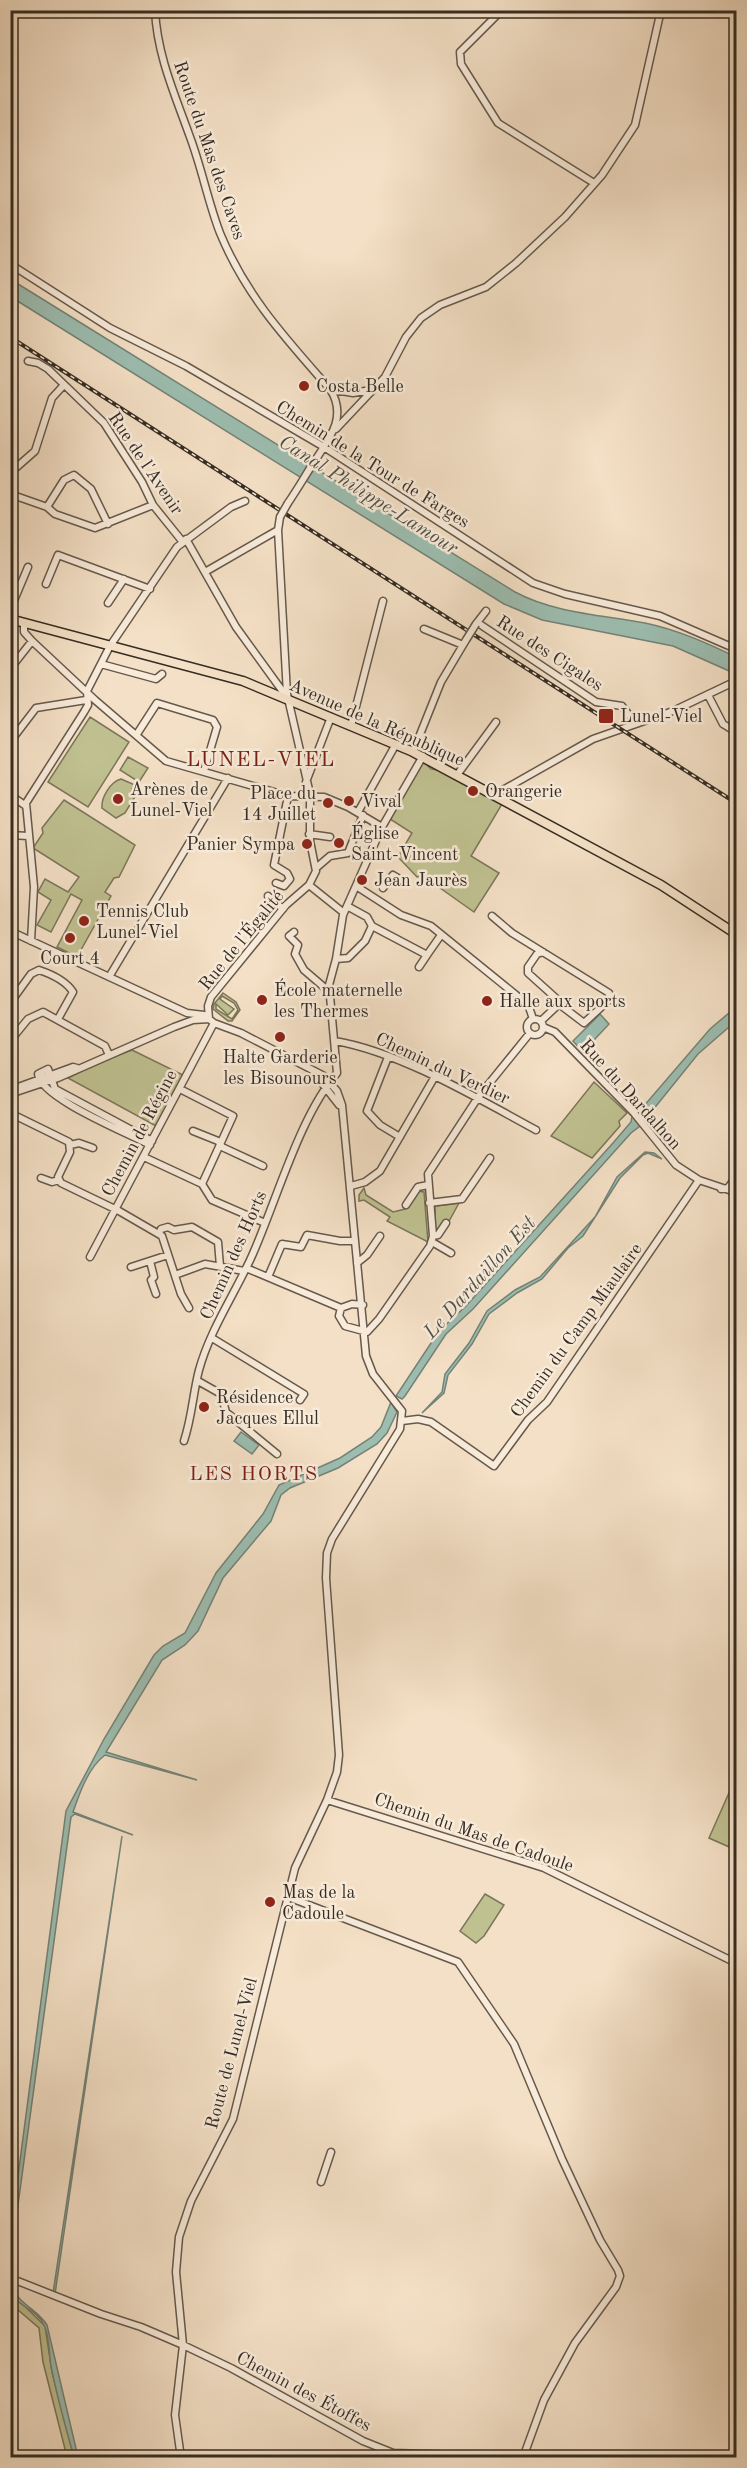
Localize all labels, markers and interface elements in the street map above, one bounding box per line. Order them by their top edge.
street label: Route du Mas des Caves [170,59,248,242]
place label: Costa Belle [316,378,404,396]
marker: Costa Belle [297,379,311,393]
street label: Chemin de la Tour de Farges [273,398,472,532]
street label: Rue de l'Avenir [104,409,186,519]
water label: Canal Philippe-Lamour [275,432,461,559]
street label: Rue des Cigales [493,613,606,695]
street label: Avenue de la République [286,676,467,770]
marker: Lunel-Viel [597,707,615,725]
place label: Lunel-Viel [620,708,702,726]
district label: LUNEL-VIEL [186,750,336,771]
place label: Arènes de Lunel-Viel [130,781,212,820]
place label: Orangerie [485,783,562,801]
marker: Orangerie [466,784,480,798]
place label: Place du 14 Juillet [242,785,316,824]
marker: Arènes de Lunel-Viel [111,792,125,806]
place label: Vival [361,793,402,811]
marker: Vival [342,794,356,808]
marker: Place du 14 Juillet [321,796,335,810]
place label: Église Saint-Vincent [351,821,458,864]
place label: Panier Sympa [186,836,295,854]
marker: Église Saint-Vincent [332,836,346,850]
marker: Panier Sympa [300,837,314,851]
place label: Jean Jaurès [374,872,468,890]
marker: Jean Jaurès [355,873,369,887]
street label: Rue de l'Égalité [193,885,287,994]
place label: Tennis Club Lunel-Viel [96,903,189,942]
marker: Tennis Club Lunel-Viel [77,914,91,928]
marker: Court 4 [63,931,77,945]
place label: Court 4 [40,950,100,968]
place label: École maternelle les Thermes [274,978,403,1021]
marker: École maternelle les Thermes [255,993,269,1007]
place label: Halle aux sports [499,993,626,1011]
marker: Halle aux sports [480,994,494,1008]
marker: Halte Garderie les Bisounours [273,1030,287,1044]
street label: Chemin du Verdier [373,1030,513,1108]
street label: Rue du Dardalhon [576,1036,685,1154]
place label: Halte Garderie les Bisounours [223,1049,337,1088]
street label: Chemin de Régine [99,1067,181,1200]
street label: Chemin des Horts [197,1188,271,1323]
water label: Le Dardaillon Est [420,1213,541,1344]
street label: Chemin du Camp Miaulaire [508,1240,646,1421]
place label: Résidence Jacques Ellul [216,1389,319,1428]
marker: Résidence Jacques Ellul [197,1400,211,1414]
district label: LES HORTS [189,1465,319,1485]
street label: Chemin du Mas de Cadoule [372,1790,576,1876]
place label: Mas de la Cadoule [282,1884,355,1923]
marker: Mas de la Cadoule [263,1895,277,1909]
street label: Route de Lunel-Viel [203,1975,261,2131]
street label: Chemin des Étoffes [233,2345,376,2435]

